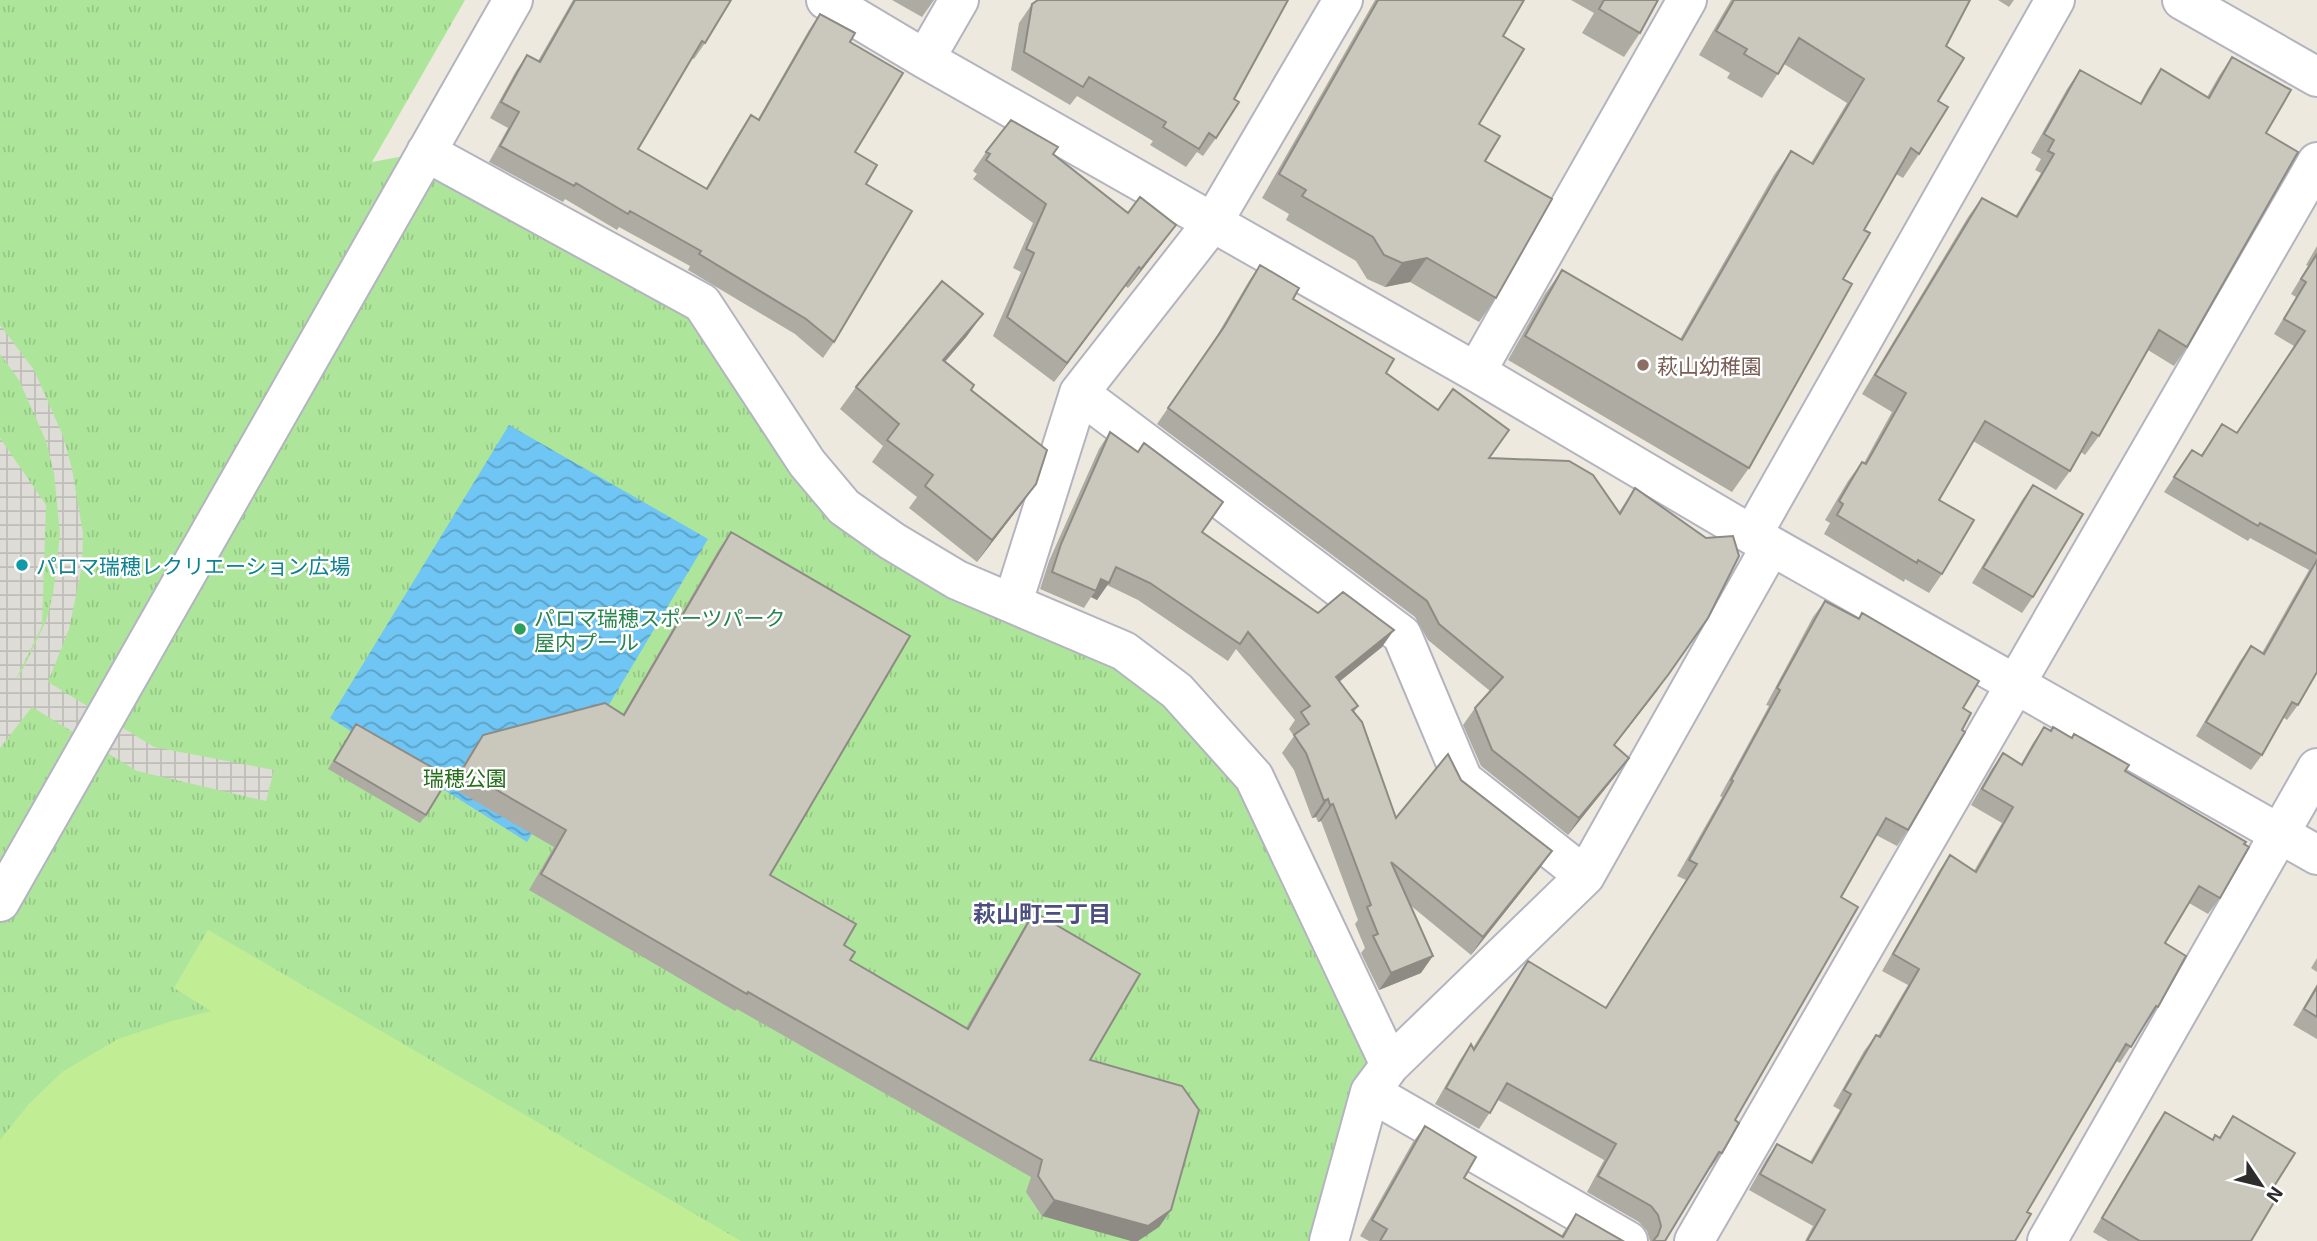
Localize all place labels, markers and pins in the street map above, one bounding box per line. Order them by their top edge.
place label: 萩山幼稚園 [1657,353,1762,378]
marker: 萩山幼稚園 [1635,357,1651,373]
place label: パロマ瑞穂レクリエーション広場 [36,553,351,578]
marker: パロマ瑞穂レクリエーション広場 [14,557,30,573]
place label: パロマ瑞穂スポーツパーク 屋内プール [534,605,786,654]
marker: パロマ瑞穂スポーツパーク 屋内プール [512,621,528,637]

